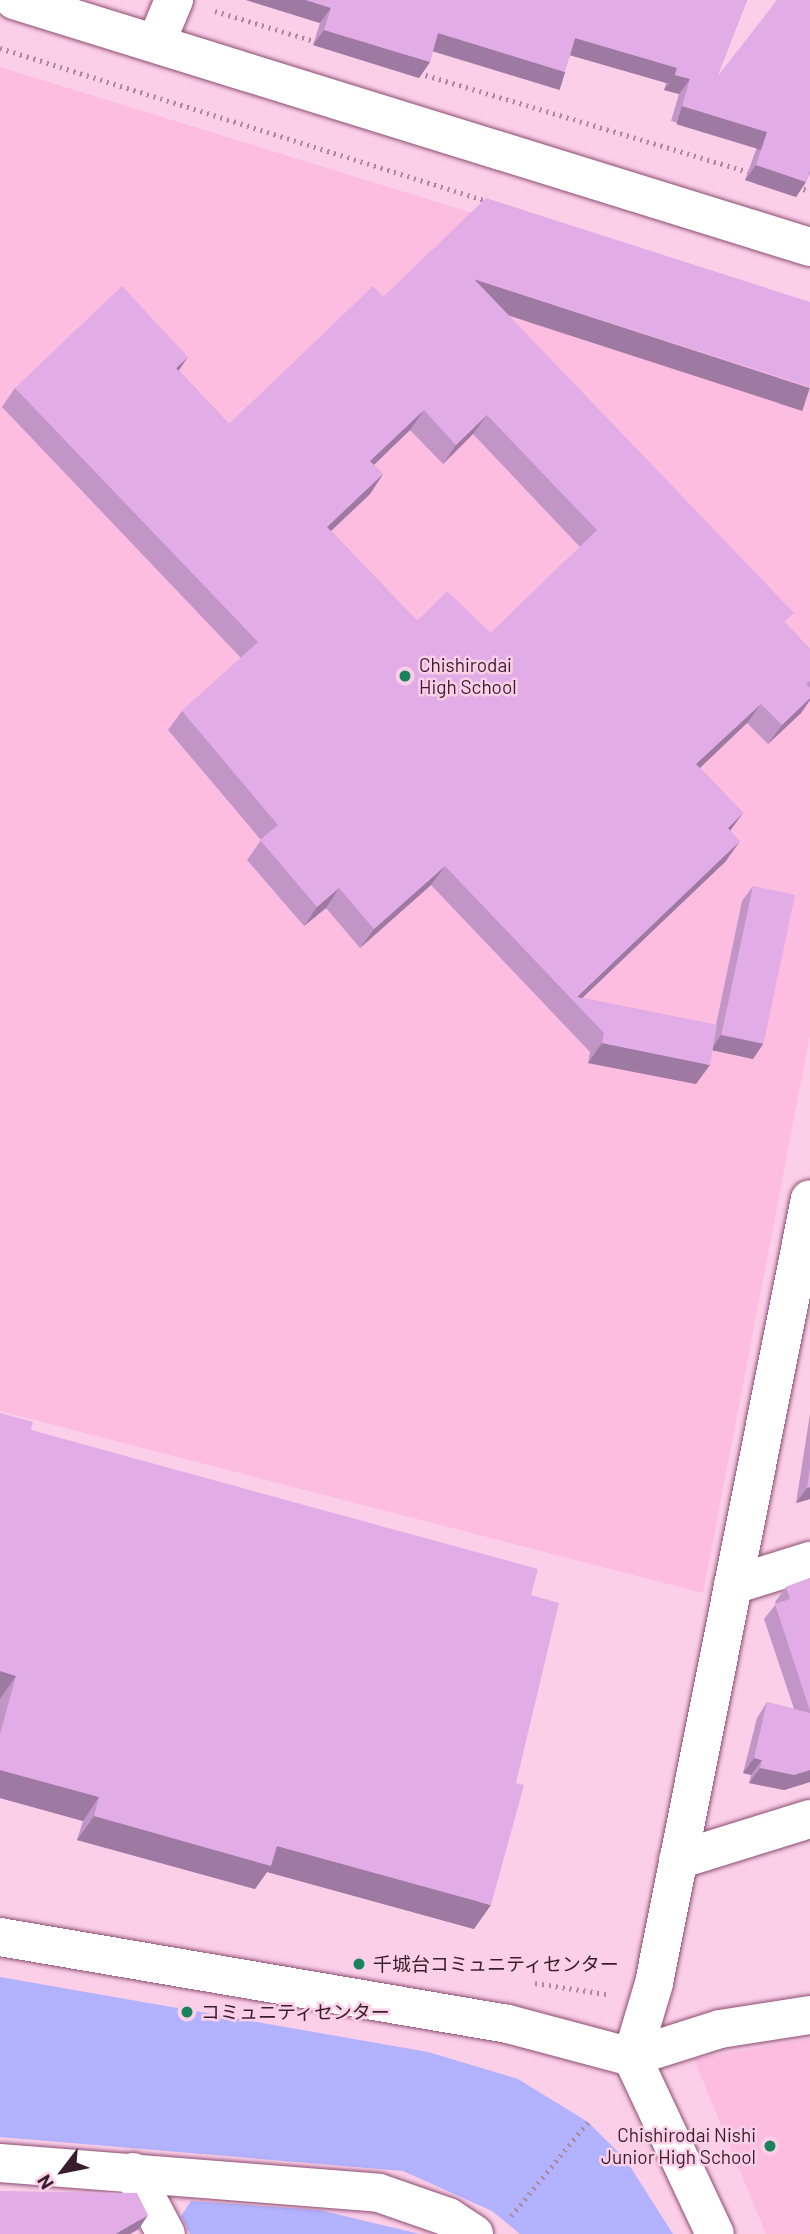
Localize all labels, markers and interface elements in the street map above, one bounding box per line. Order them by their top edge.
place label: Chishirodai High School [419,654,517,698]
marker: Chishirodai High School [397,668,413,684]
place label: 千城台コミュニティセンター [373,1953,620,1975]
marker: 千城台コミュニティセンター [351,1956,367,1972]
place label: コミュニティセンター [201,2001,391,2023]
marker: コミュニティセンター [179,2004,195,2020]
place label: Chishirodai Nishi Junior High School [601,2124,756,2168]
north arrow [28,2136,98,2206]
marker: Chishirodai Nishi Junior High School [762,2138,778,2154]
text: N [32,2171,58,2194]

